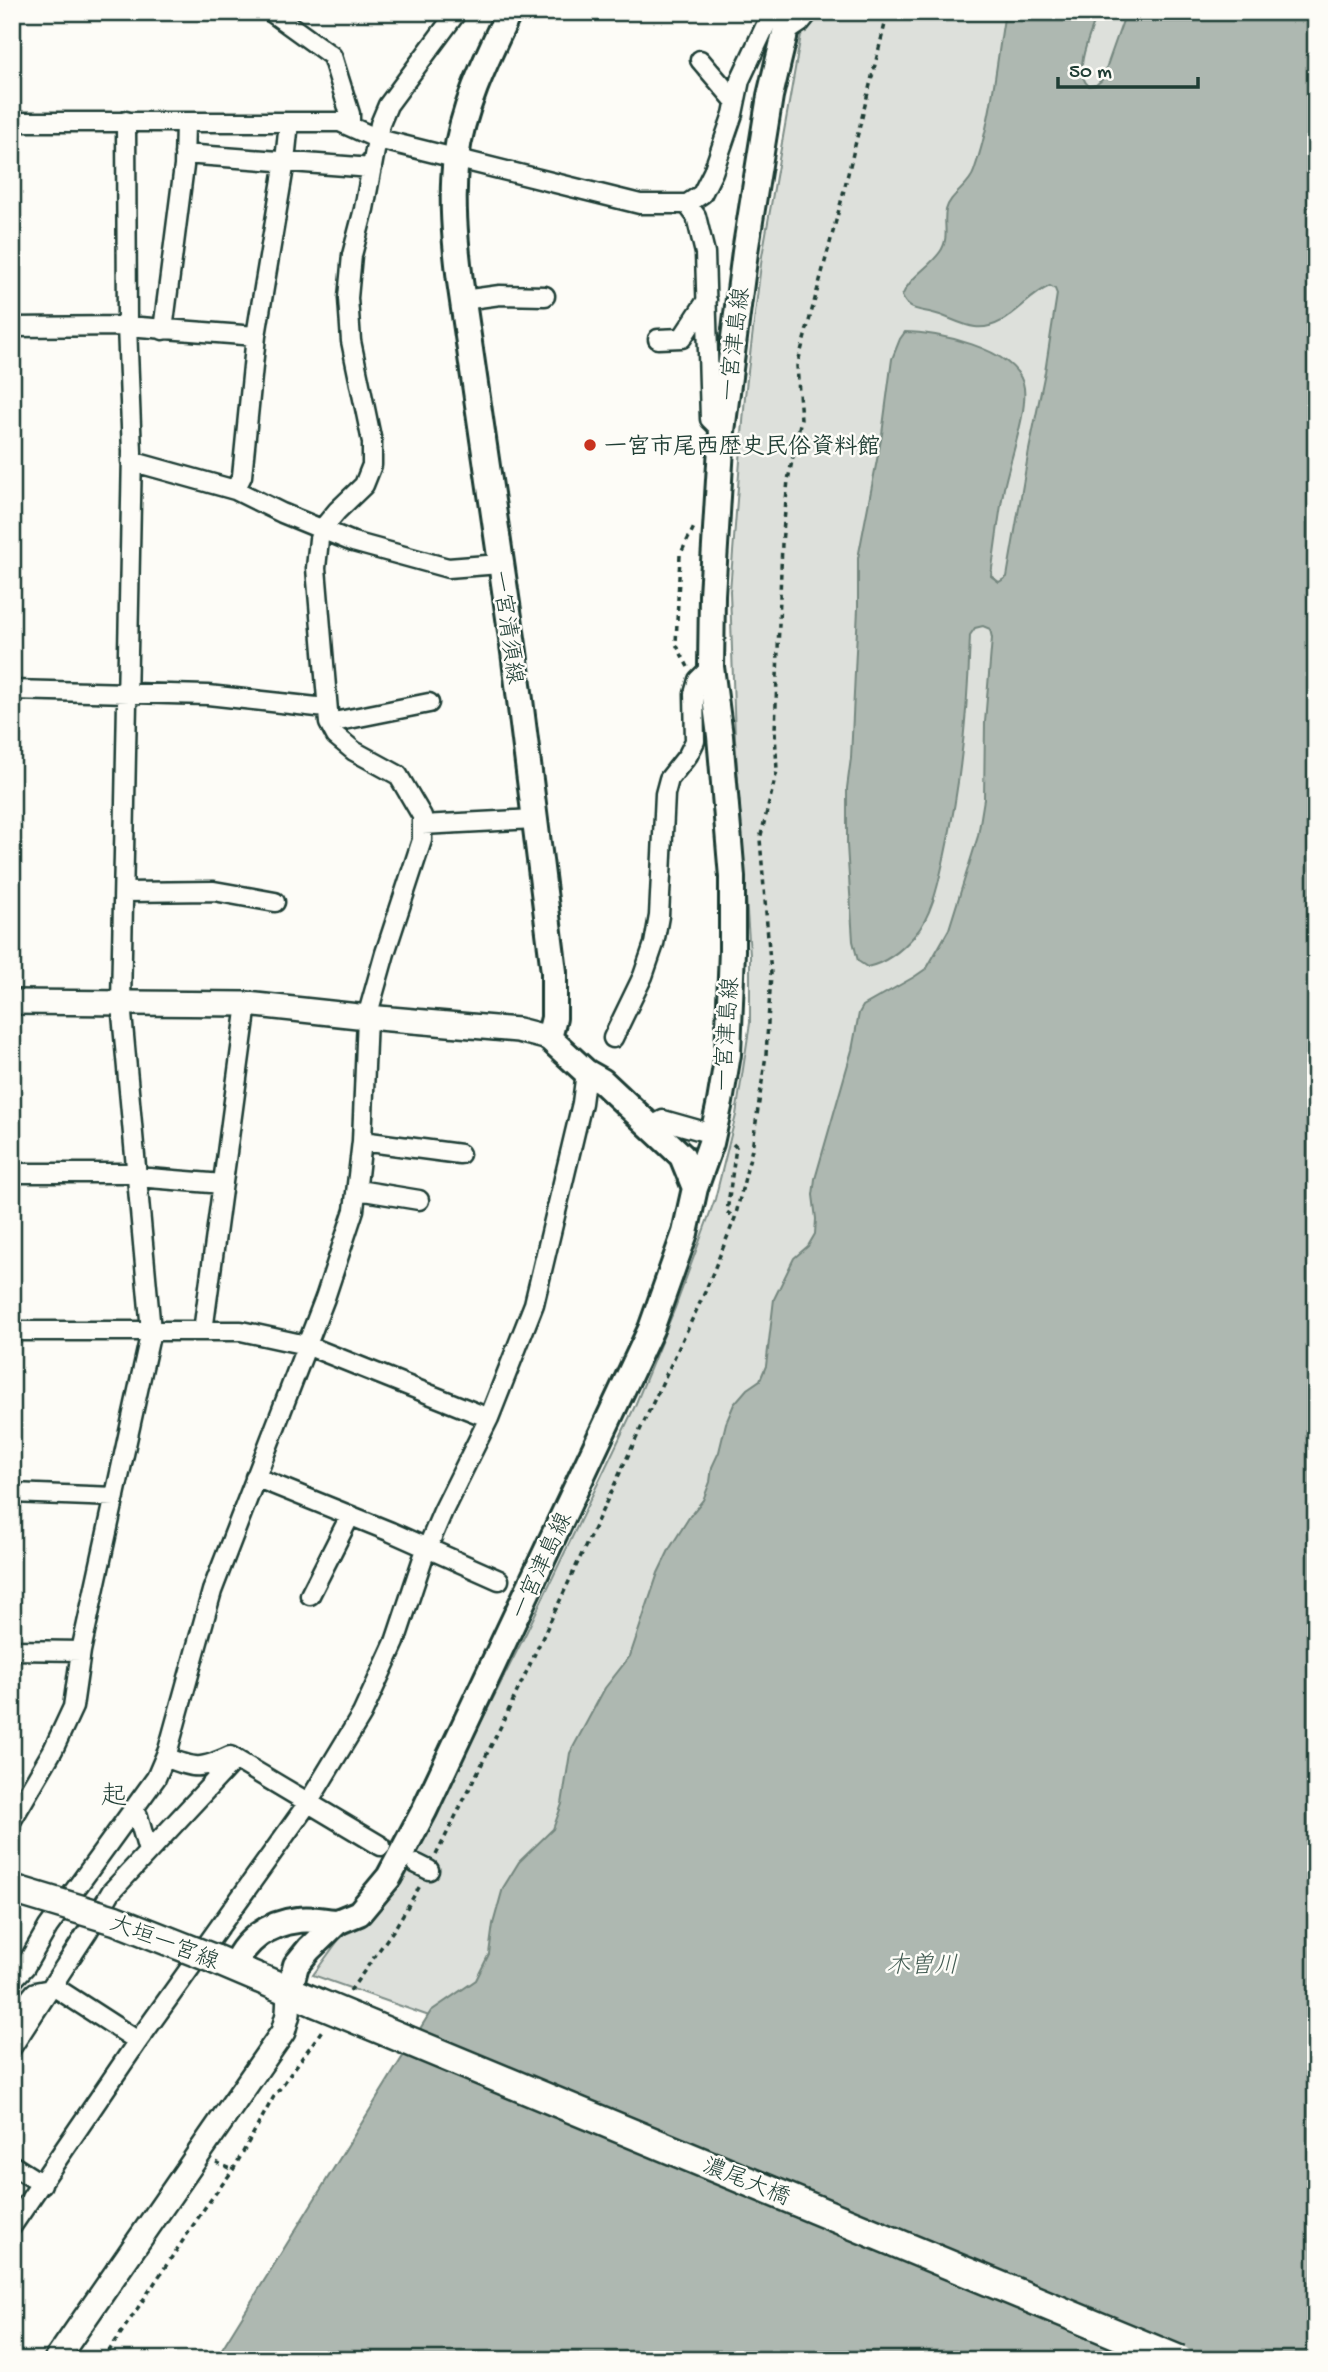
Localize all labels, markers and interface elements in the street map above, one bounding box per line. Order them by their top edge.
scale bar [1058,46,1198,90]
text: 50 m [1069,61,1112,86]
street label: 一宮津島線 [715,286,757,403]
place label: 一宮市尾西歴史民俗資料館 [604,433,880,462]
marker: 一宮市尾西歴史民俗資料館 [582,437,598,453]
street label: 一宮清須線 [484,569,528,686]
street label: 一宮津島線 [710,976,746,1093]
street label: 一宮津島線 [506,1508,580,1624]
district label: 起 [101,1782,127,1814]
street label: 大垣一宮線 [105,1910,223,1977]
water label: 木曽川 [886,1952,958,1982]
street label: 濃尾大橋 [698,2153,794,2213]

